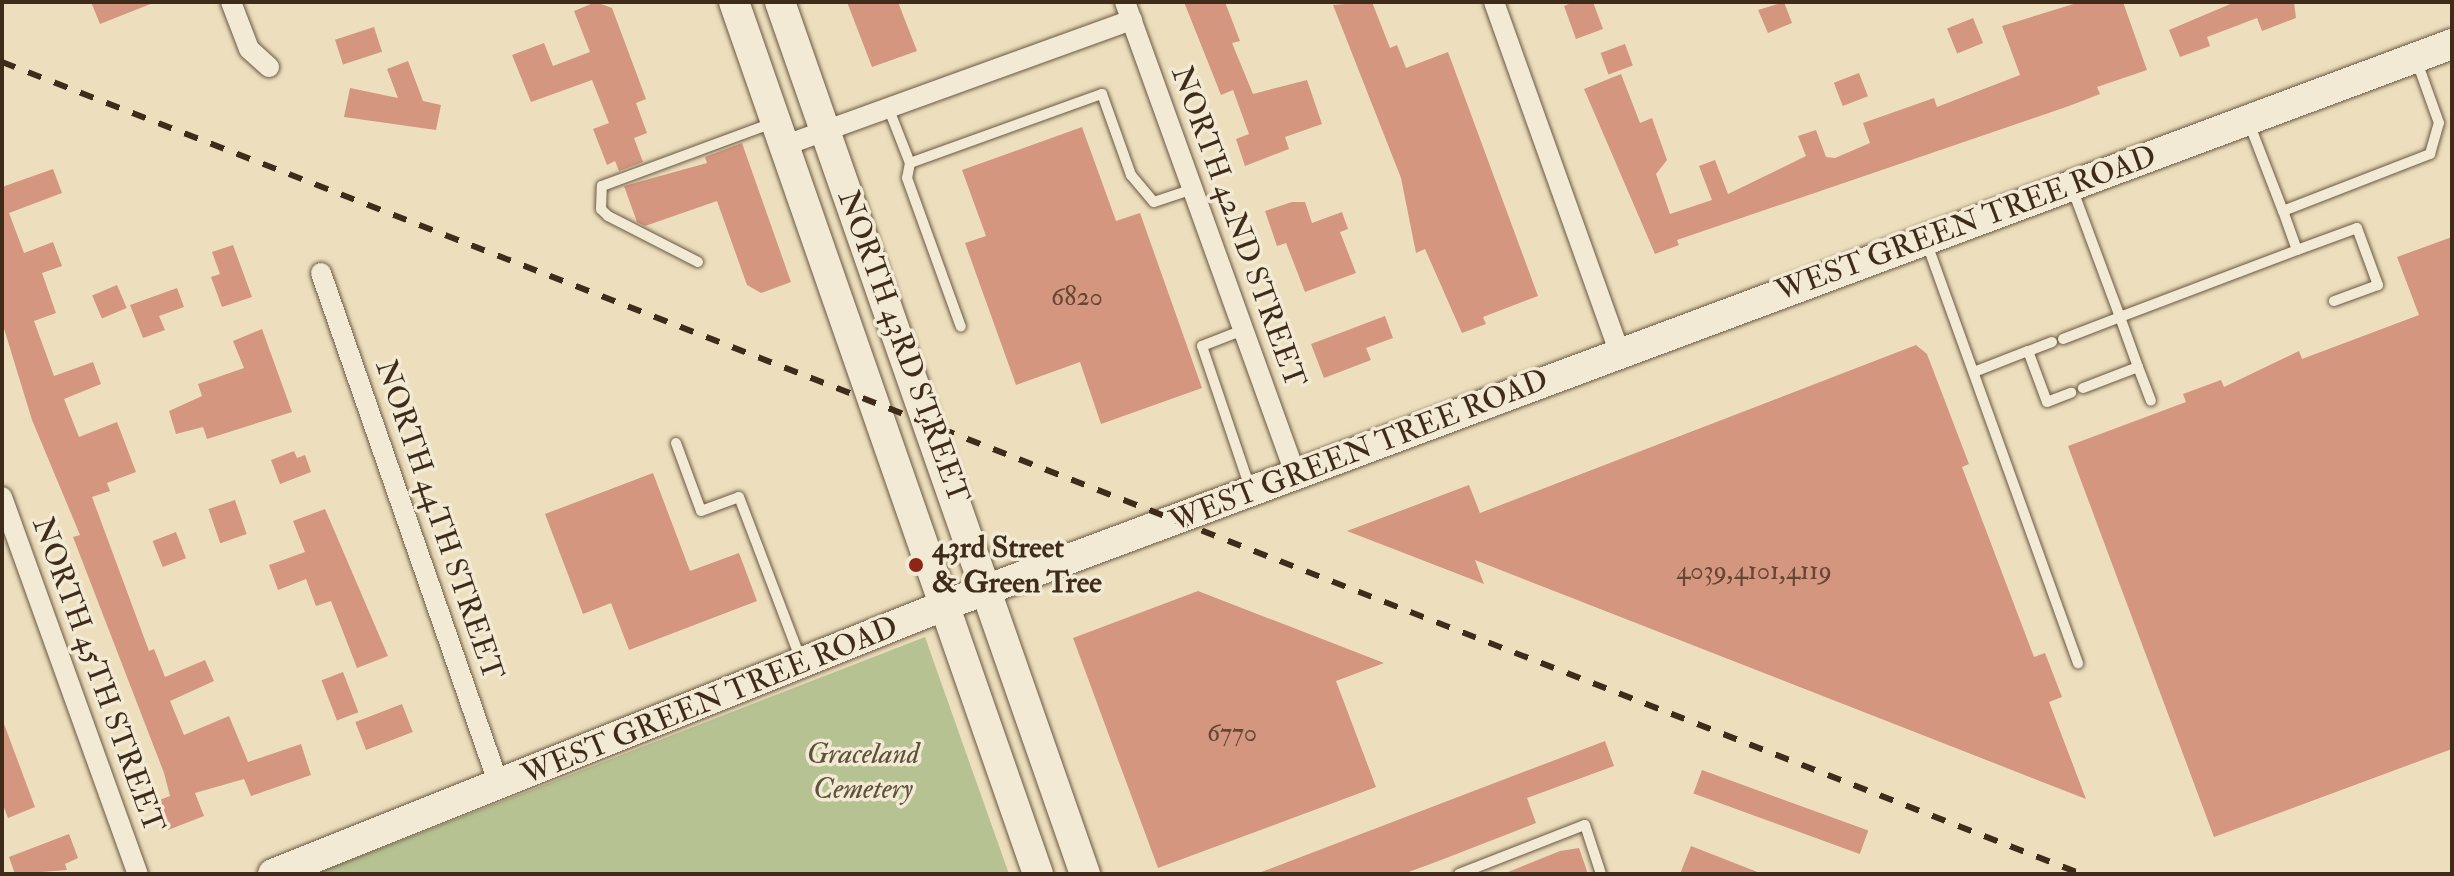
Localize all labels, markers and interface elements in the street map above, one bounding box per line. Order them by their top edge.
street label: NORTH 42ND STREET [1163,61,1313,393]
street label: WEST GREEN TREE ROAD [1771,138,2161,310]
street label: NORTH 43RD STREET [830,186,976,508]
house number: 6820 [1051,282,1103,314]
street label: NORTH 44TH STREET [367,355,511,685]
street label: WEST GREEN TREE ROAD [1165,362,1553,540]
street label: NORTH 45TH STREET [24,512,172,838]
place label: 43rd Street & Green Tree [932,530,1102,600]
marker: 43rd Street & Green Tree [907,556,925,574]
house number: 4039,4101,4119 [1676,556,1832,588]
street label: WEST GREEN TREE ROAD [517,609,903,793]
house number: 6770 [1207,718,1257,750]
park label: Graceland Cemetery [807,736,919,806]

